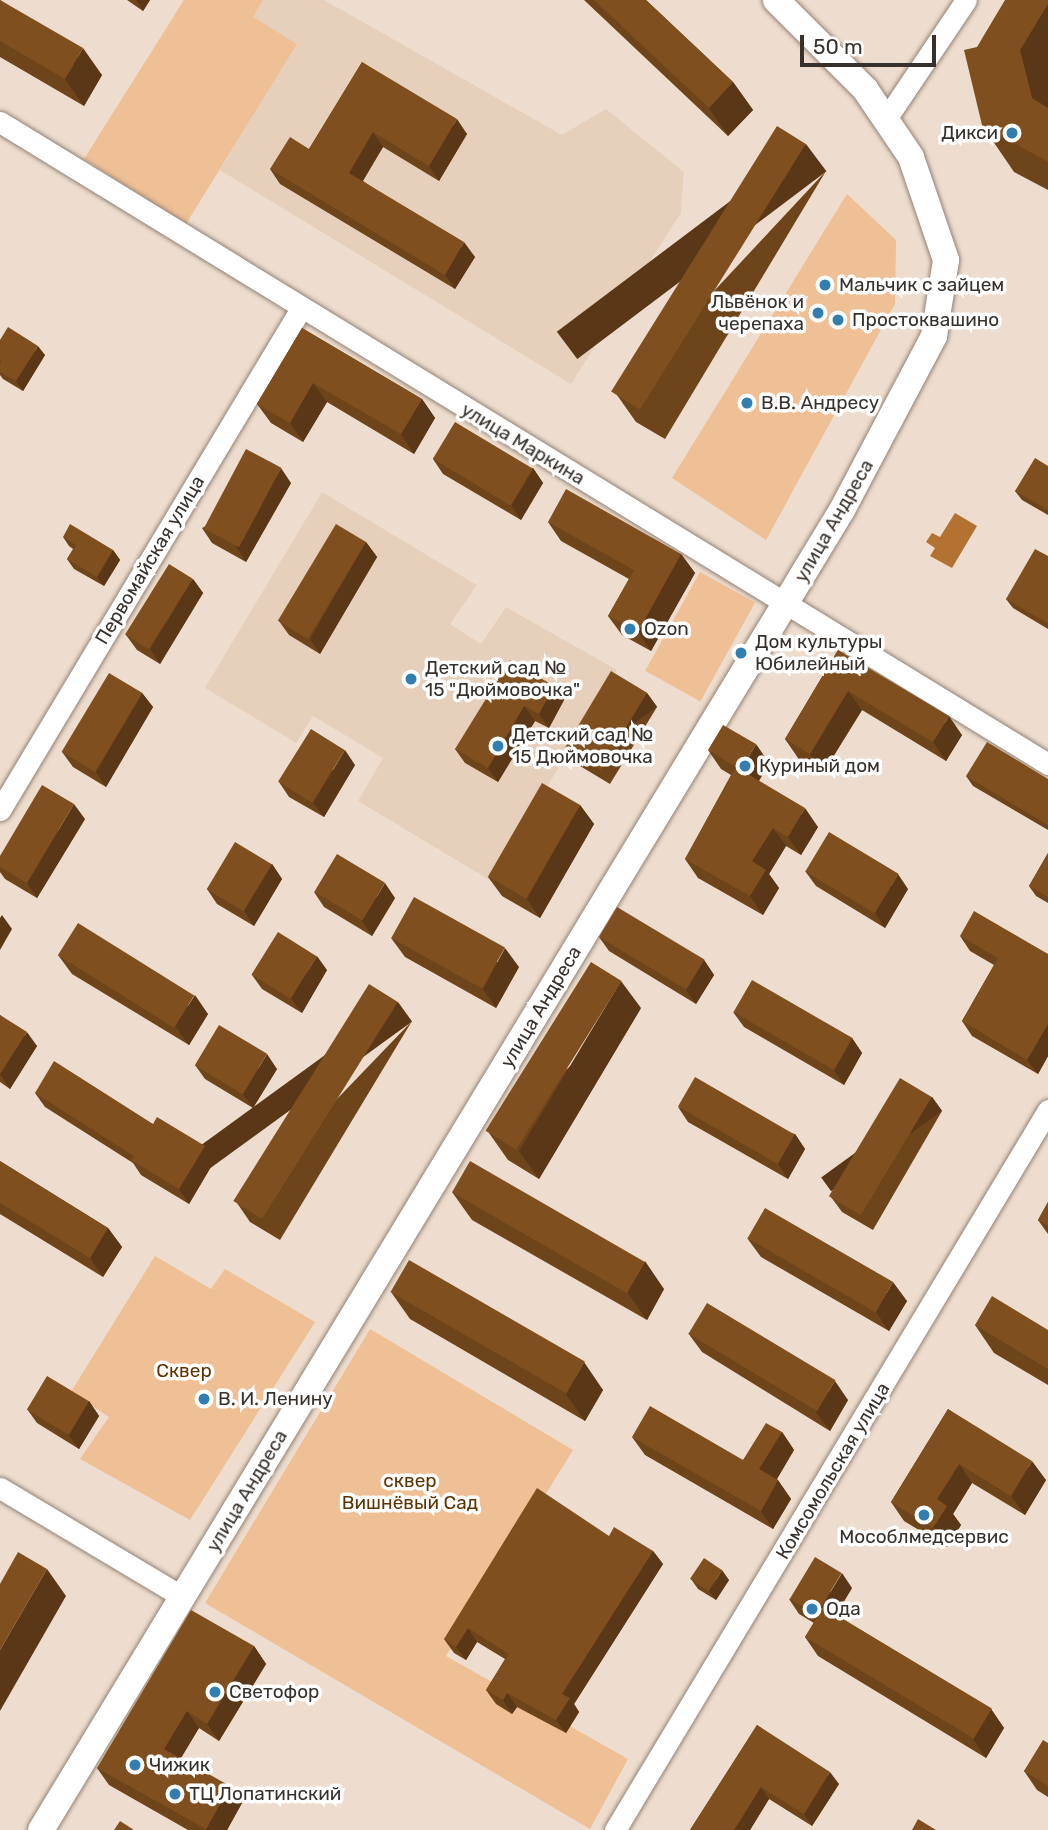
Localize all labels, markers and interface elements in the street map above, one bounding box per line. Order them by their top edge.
scale bar [803,21,940,65]
text: 50 m [813,34,863,59]
place label: Дикси [941,122,998,144]
marker: Дикси [1004,125,1020,141]
place label: Мальчик с зайцем [839,274,1004,296]
marker: Мальчик с зайцем [817,277,833,293]
place label: Львёнок и черепаха [711,291,804,335]
marker: Львёнок и черепаха [810,305,826,321]
place label: Простоквашино [852,309,999,331]
marker: Простоквашино [830,312,846,328]
place label: В.В. Андресу [761,392,879,414]
marker: В.В. Андресу [739,395,755,411]
street label: улица Маркина [457,398,589,490]
street label: улица Андреса [790,456,878,586]
street label: Первомайская улица [91,471,209,649]
place label: Ozon [644,618,689,640]
marker: Ozon [622,621,638,637]
place label: Дом культуры Юбилейный [755,631,882,675]
marker: Дом культуры Юбилейный [733,645,749,661]
place label: Детский сад № 15 "Дюймовочка" [425,657,580,701]
marker: Детский сад № 15 "Дюймовочка" [403,671,419,687]
place label: Детский сад № 15 Дюймовочка [512,724,653,768]
marker: Детский сад № 15 Дюймовочка [490,738,506,754]
place label: Куриный дом [759,755,880,777]
marker: Куриный дом [737,758,753,774]
street label: улица Андреса [496,942,586,1072]
park label: Сквер [156,1360,212,1382]
street label: Комсомольская улица [771,1379,895,1563]
place label: В. И. Ленину [218,1388,333,1410]
marker: В. И. Ленину [196,1391,212,1407]
street label: улица Андреса [202,1426,292,1556]
park label: сквер Вишнёвый Сад [342,1470,478,1514]
marker: Мособлмедсервис [916,1507,932,1523]
place label: Мособлмедсервис [839,1526,1009,1548]
place label: Ода [826,1598,861,1620]
marker: Ода [804,1601,820,1617]
place label: Светофор [229,1681,319,1703]
marker: Светофор [207,1684,223,1700]
place label: Чижик [149,1754,210,1776]
marker: Чижик [127,1757,143,1773]
place label: ТЦ Лопатинский [189,1783,341,1805]
marker: ТЦ Лопатинский [167,1786,183,1802]

